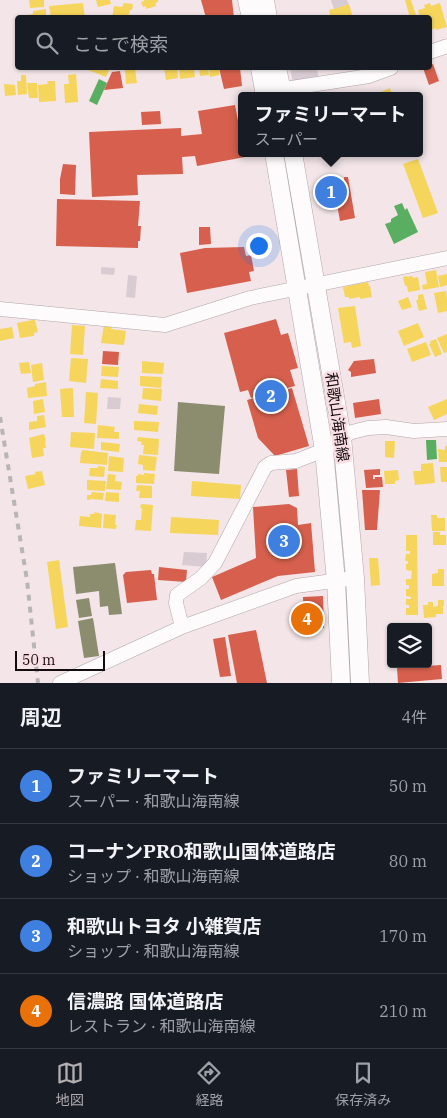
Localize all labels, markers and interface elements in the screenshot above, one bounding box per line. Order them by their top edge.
search box [15,15,432,70]
icon: search [33,29,61,57]
text: ここで検索 [73,32,168,56]
popup [238,92,423,157]
text: ファミリーマート [254,102,407,126]
text: スーパー [254,129,318,149]
pin: 1 [315,173,347,211]
your location [246,233,272,259]
street label: 和歌山海南線 [322,371,353,463]
pin: 2 [255,377,287,415]
pin: 3 [268,522,300,560]
pin: 4 [291,600,323,638]
map controls [387,623,432,668]
button: layers [387,623,432,668]
scale bar [15,648,105,671]
text: 50 m [22,651,55,669]
text: 周辺 [20,703,62,731]
text: 4件 [401,707,427,727]
text: ファミリーマート [67,764,219,788]
text: 1 [31,776,41,796]
text: 50 m [389,776,427,796]
text: スーパー · 和歌山海南線 [67,791,239,811]
text: コーナンPRO和歌山国体道路店 [67,839,336,863]
text: 2 [31,851,41,871]
text: 80 m [389,851,427,871]
text: ショップ · 和歌山海南線 [67,866,240,886]
text: 和歌山トヨタ 小雑賀店 [67,914,261,938]
text: 3 [31,926,41,946]
text: 170 m [379,926,427,946]
text: ショップ · 和歌山海南線 [67,941,240,961]
text: 信濃路 国体道路店 [67,989,223,1013]
text: 4 [31,1001,41,1021]
text: 210 m [379,1001,427,1021]
text: レストラン · 和歌山海南線 [67,1016,256,1036]
tab: 地図 [56,1059,84,1109]
tab: 経路 [195,1059,223,1109]
tab: 保存済み [335,1059,391,1109]

